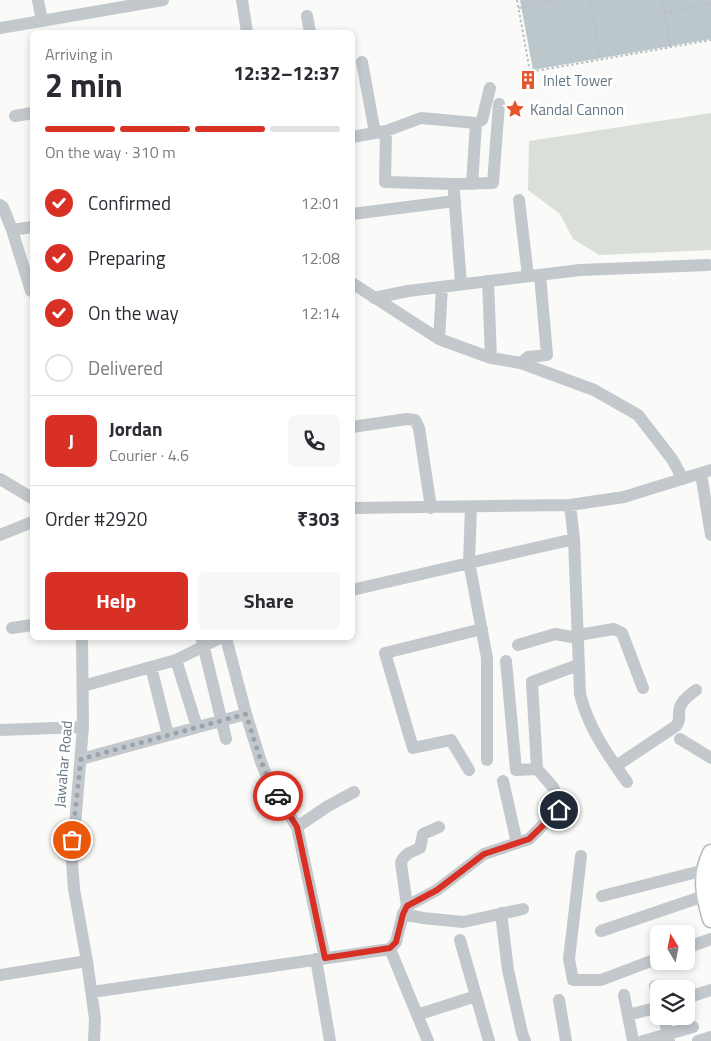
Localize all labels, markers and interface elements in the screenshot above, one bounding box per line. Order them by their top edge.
text: Arriving in [45,42,113,66]
text: 12:32–12:37 [233,58,340,87]
text: 2 min [45,61,123,109]
building icon: Inlet Tower [517,69,539,91]
place label: Inlet Tower [543,69,613,92]
place icon: Kandal Cannon [504,98,526,120]
place label: Kandal Cannon [530,98,624,121]
text: On the way · 310 m [45,140,176,164]
text: Confirmed [88,188,171,217]
icon: check [45,189,73,217]
text: 12:01 [301,191,340,215]
text: Preparing [88,243,165,272]
icon: check [45,244,73,272]
text: 12:08 [301,246,340,270]
text: On the way [88,298,179,327]
icon: check [45,299,73,327]
text: 12:14 [301,301,340,325]
text: Delivered [88,353,163,382]
text: Jordan [109,414,162,443]
button: phone [288,415,340,467]
text: J [68,426,74,455]
text: Courier · 4.6 [109,443,189,467]
text: Order #2920 [45,504,147,533]
text: ₹303 [297,504,340,533]
button: Help [45,572,188,630]
button: Share [198,572,340,630]
street label: Jawahar Road [48,720,78,808]
courier [253,771,303,821]
icon: car [264,782,292,810]
pin [538,789,580,831]
icon: home [545,796,573,824]
pin [51,819,93,861]
icon: bag [58,826,86,854]
north arrow [650,925,695,970]
map controls [650,925,695,1025]
button: layers [650,980,695,1025]

